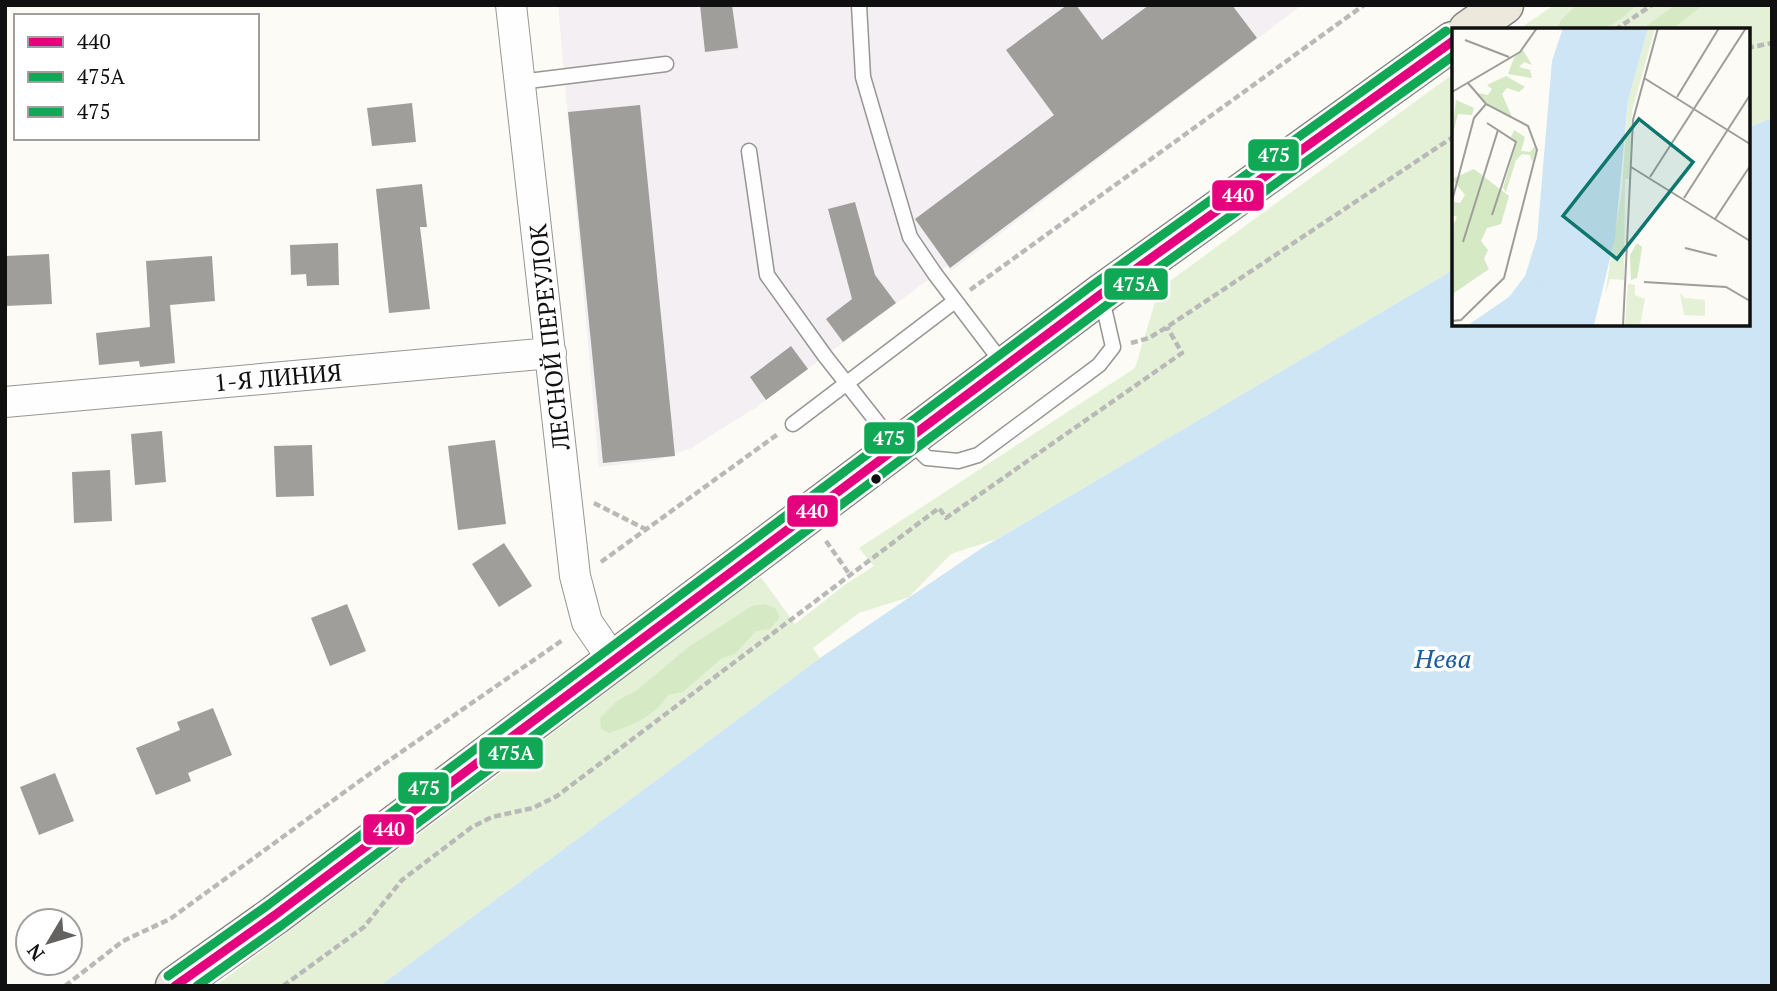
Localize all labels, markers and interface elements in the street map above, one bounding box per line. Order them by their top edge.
legend [14,14,259,140]
text: 440 [77,27,111,55]
inset map [1452,28,1749,326]
text: 475А [77,62,126,90]
text: 475 [77,97,111,125]
line badge: 475 [1247,138,1300,172]
text: 475 [1258,142,1290,167]
line badge: 440 [1211,179,1265,212]
text: 440 [1222,182,1254,207]
street label: ЛЕСНОЙ ПЕРЕУЛОК [521,222,577,453]
line badge: 475А [1103,267,1169,301]
text: 475А [1113,271,1159,296]
street label: 1-Я ЛИНИЯ [213,355,343,399]
line badge: 475 [863,421,916,455]
text: 475 [873,425,905,450]
unlabelled marker [869,472,883,486]
line badge: 440 [786,494,839,528]
text: 440 [796,498,828,523]
water label: Нева [1413,641,1472,675]
line badge: 475А [478,736,544,770]
text: 475А [488,740,534,765]
line badge: 475 [397,771,450,805]
text: 475 [408,775,440,800]
line badge: 440 [362,813,415,846]
text: 440 [373,816,405,841]
north arrow [14,907,84,977]
text: N [21,939,49,966]

